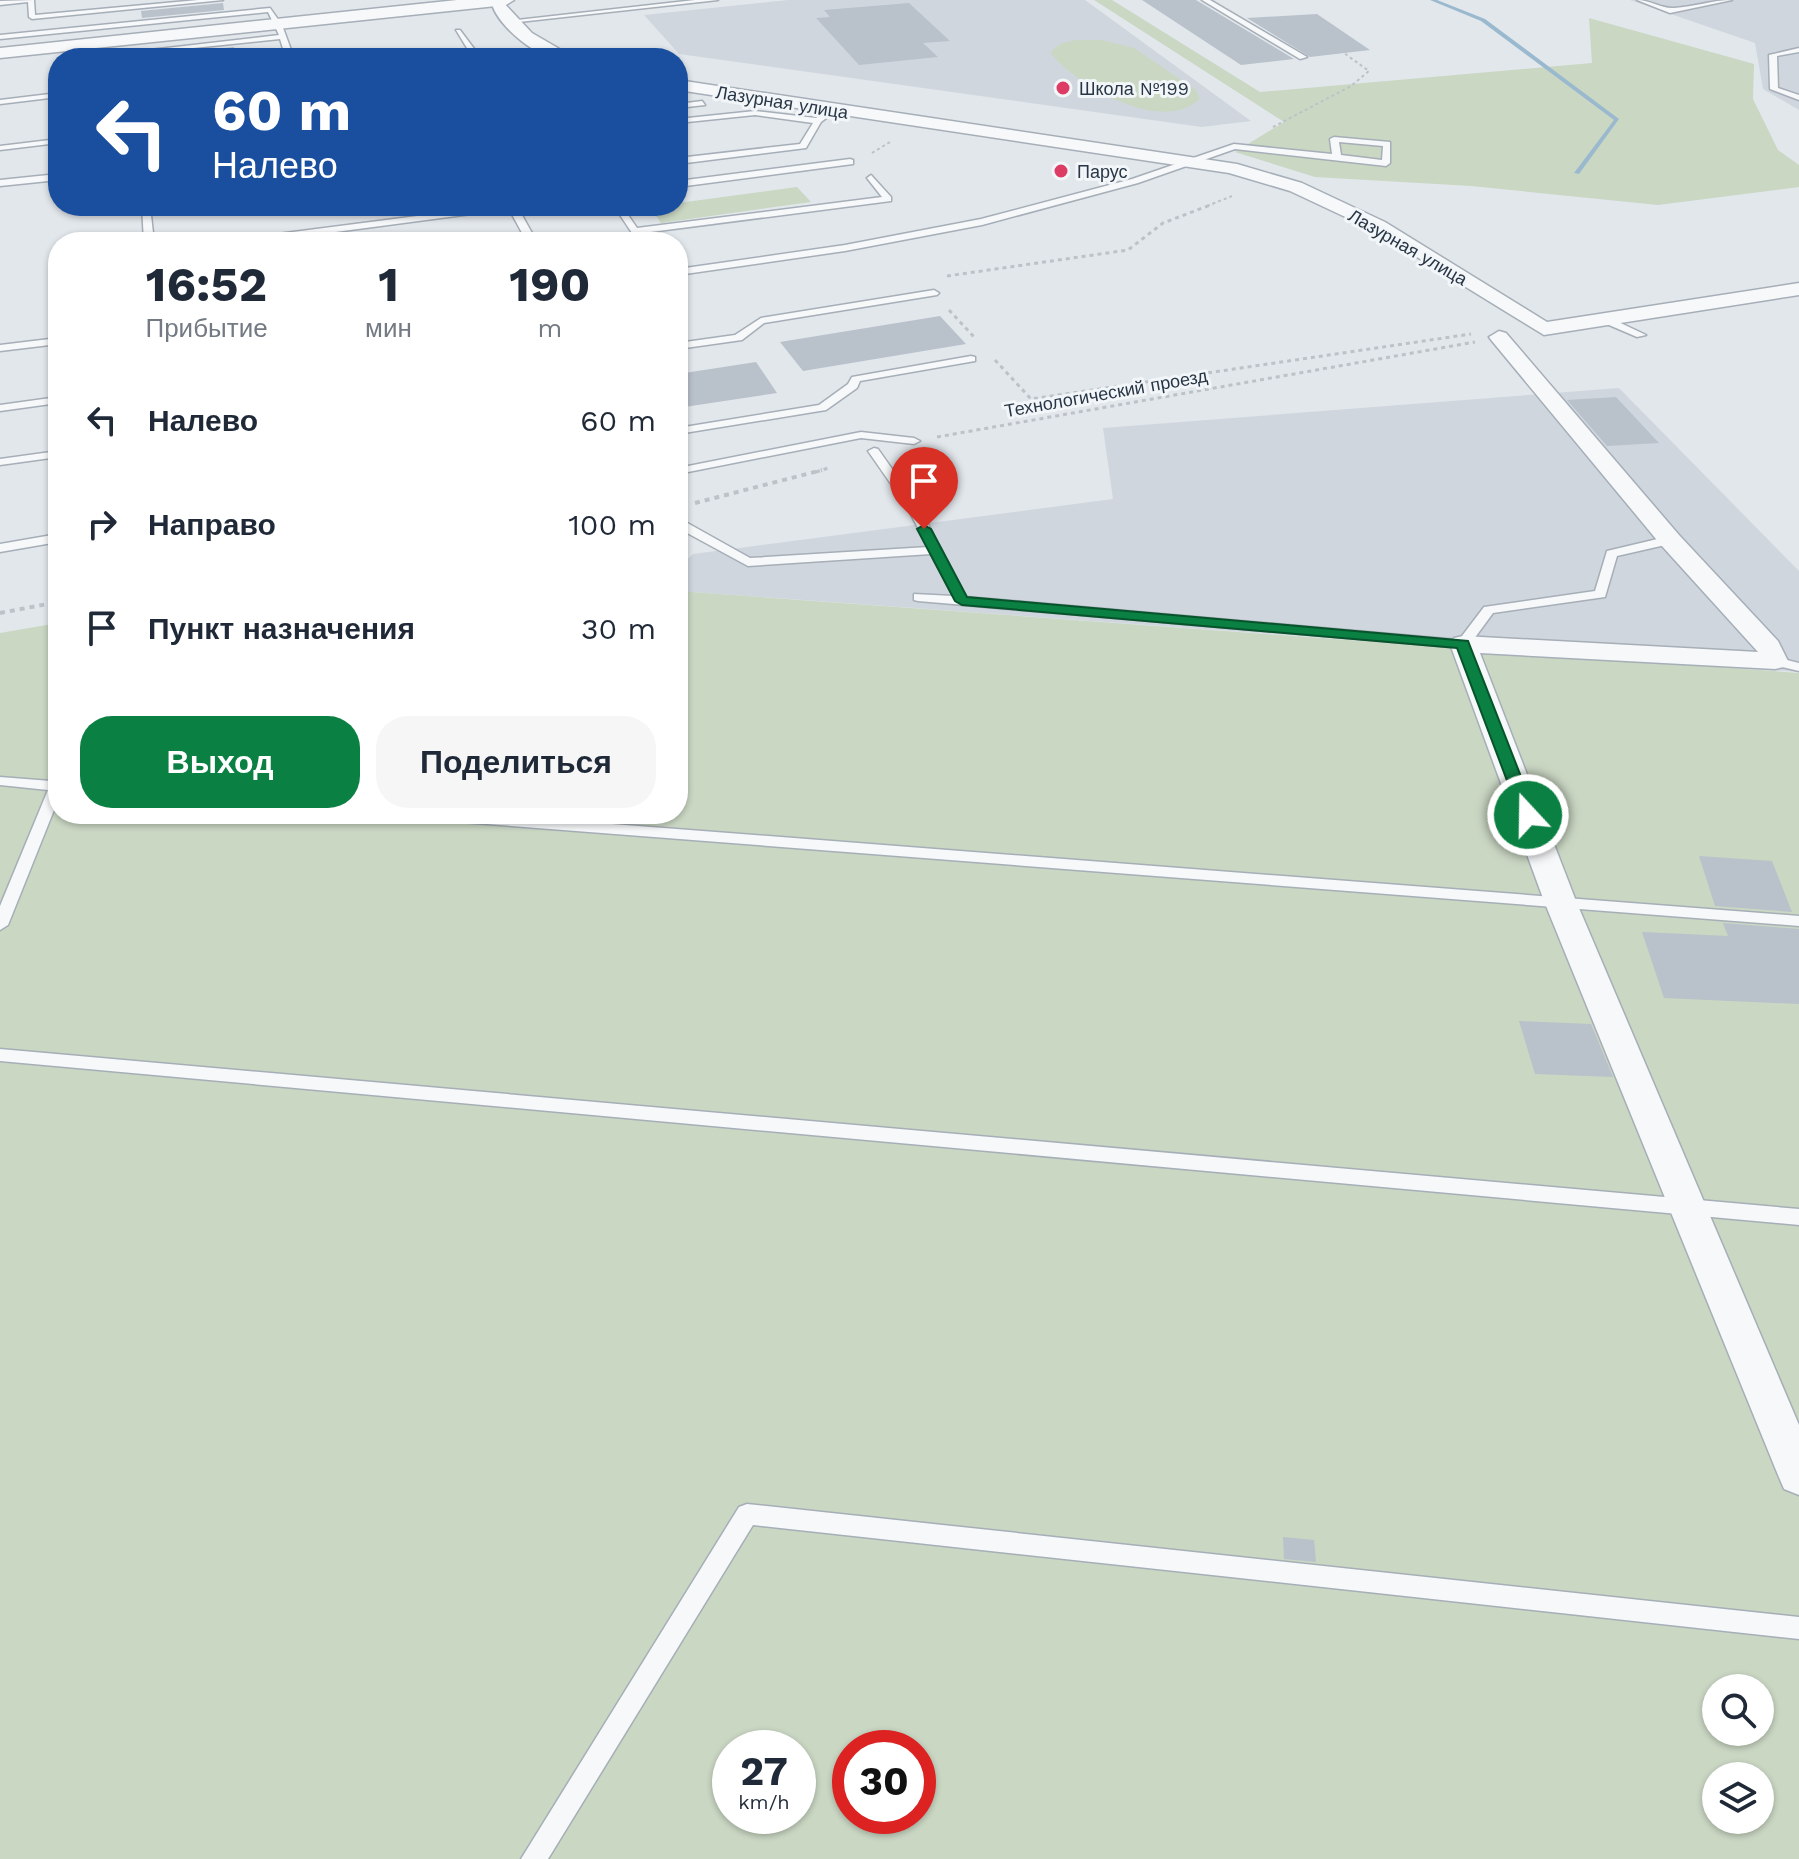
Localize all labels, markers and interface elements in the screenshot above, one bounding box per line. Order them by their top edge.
text: 60 m [212,78,351,144]
place label: Школа №199 [1079,78,1189,99]
marker: Школа №199 [1054,79,1072,97]
icon: left [80,80,184,184]
street label: Лазурная улица [714,81,851,123]
text: Налево [212,145,338,187]
place label: Парус [1077,161,1128,182]
marker: Парус [1052,162,1070,180]
street label: Лазурная улица [1345,204,1472,290]
text: 16:52 [146,256,267,313]
text: 1 [378,256,399,313]
text: 190 [509,256,591,313]
text: Прибытие [145,313,268,343]
text: мин [365,313,412,343]
text: m [538,313,562,343]
street label: Технологический проезд [1003,365,1210,421]
icon: left [80,398,124,442]
text: Налево [148,403,258,438]
text: 60 m [580,403,656,438]
pin [890,447,958,529]
icon: arrive [902,459,946,503]
icon: right [80,502,124,546]
text: Направо [148,507,276,542]
text: 100 m [568,507,656,542]
icon: arrive [80,606,124,650]
text: Пункт назначения [148,611,415,646]
text: 30 m [581,611,656,646]
button: Выход [80,716,360,808]
button: Поделиться [376,716,656,808]
position arrow [1486,773,1570,857]
map controls [1702,1674,1774,1834]
button: search [1702,1674,1774,1746]
speed limit sign: 30 [832,1730,936,1834]
text: 27 [740,1748,788,1795]
button: layers [1702,1762,1774,1834]
text: km/h [738,1790,790,1814]

